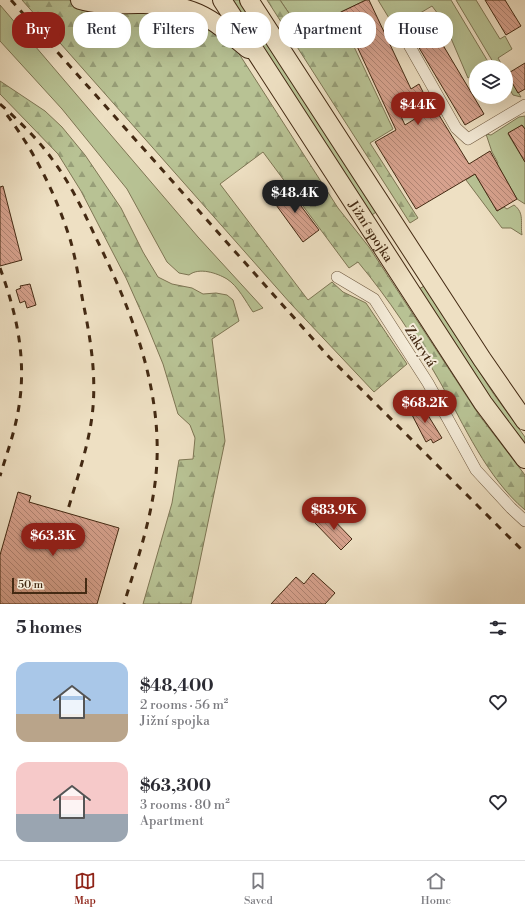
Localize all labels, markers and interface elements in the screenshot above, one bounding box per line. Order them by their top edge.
chip: Buy [12,12,65,48]
chip: Rent [73,12,131,48]
chip: Filters [139,12,208,48]
chip: New [216,12,271,48]
chip: Apartment [279,12,376,48]
chip: House [384,12,453,48]
map controls [469,60,513,104]
button: layers [469,60,513,104]
pin: $44K [394,92,442,126]
text: $44K [400,97,436,113]
pin: $48.4K [262,180,328,214]
text: $48.4K [271,185,319,201]
street label: Jižní spojka [344,197,397,265]
street label: Zakrytá [401,323,440,370]
pin: $68.2K [392,390,458,424]
text: $68.2K [402,395,448,411]
pin: $83.9K [301,497,367,531]
text: $83.9K [311,502,357,518]
pin: $63.3K [20,523,86,557]
text: $63.3K [30,528,76,544]
scale bar [12,576,87,595]
text: 50 m [18,578,43,592]
text: 5 homes [16,617,82,639]
icon: filters [487,617,509,639]
text: $48,400 [140,675,214,697]
icon: home [48,678,96,726]
icon: heart [487,691,509,713]
text: 2 rooms · 56 m² [140,697,228,713]
text: Jižní spojka [140,713,210,729]
text: $63,300 [140,775,211,797]
icon: home [48,778,96,826]
icon: heart [487,791,509,813]
text: 3 rooms · 80 m² [140,797,230,813]
text: Apartment [140,813,204,829]
tab: Map [74,870,96,908]
tab: Saved [244,870,273,908]
tab: Home [421,870,451,908]

